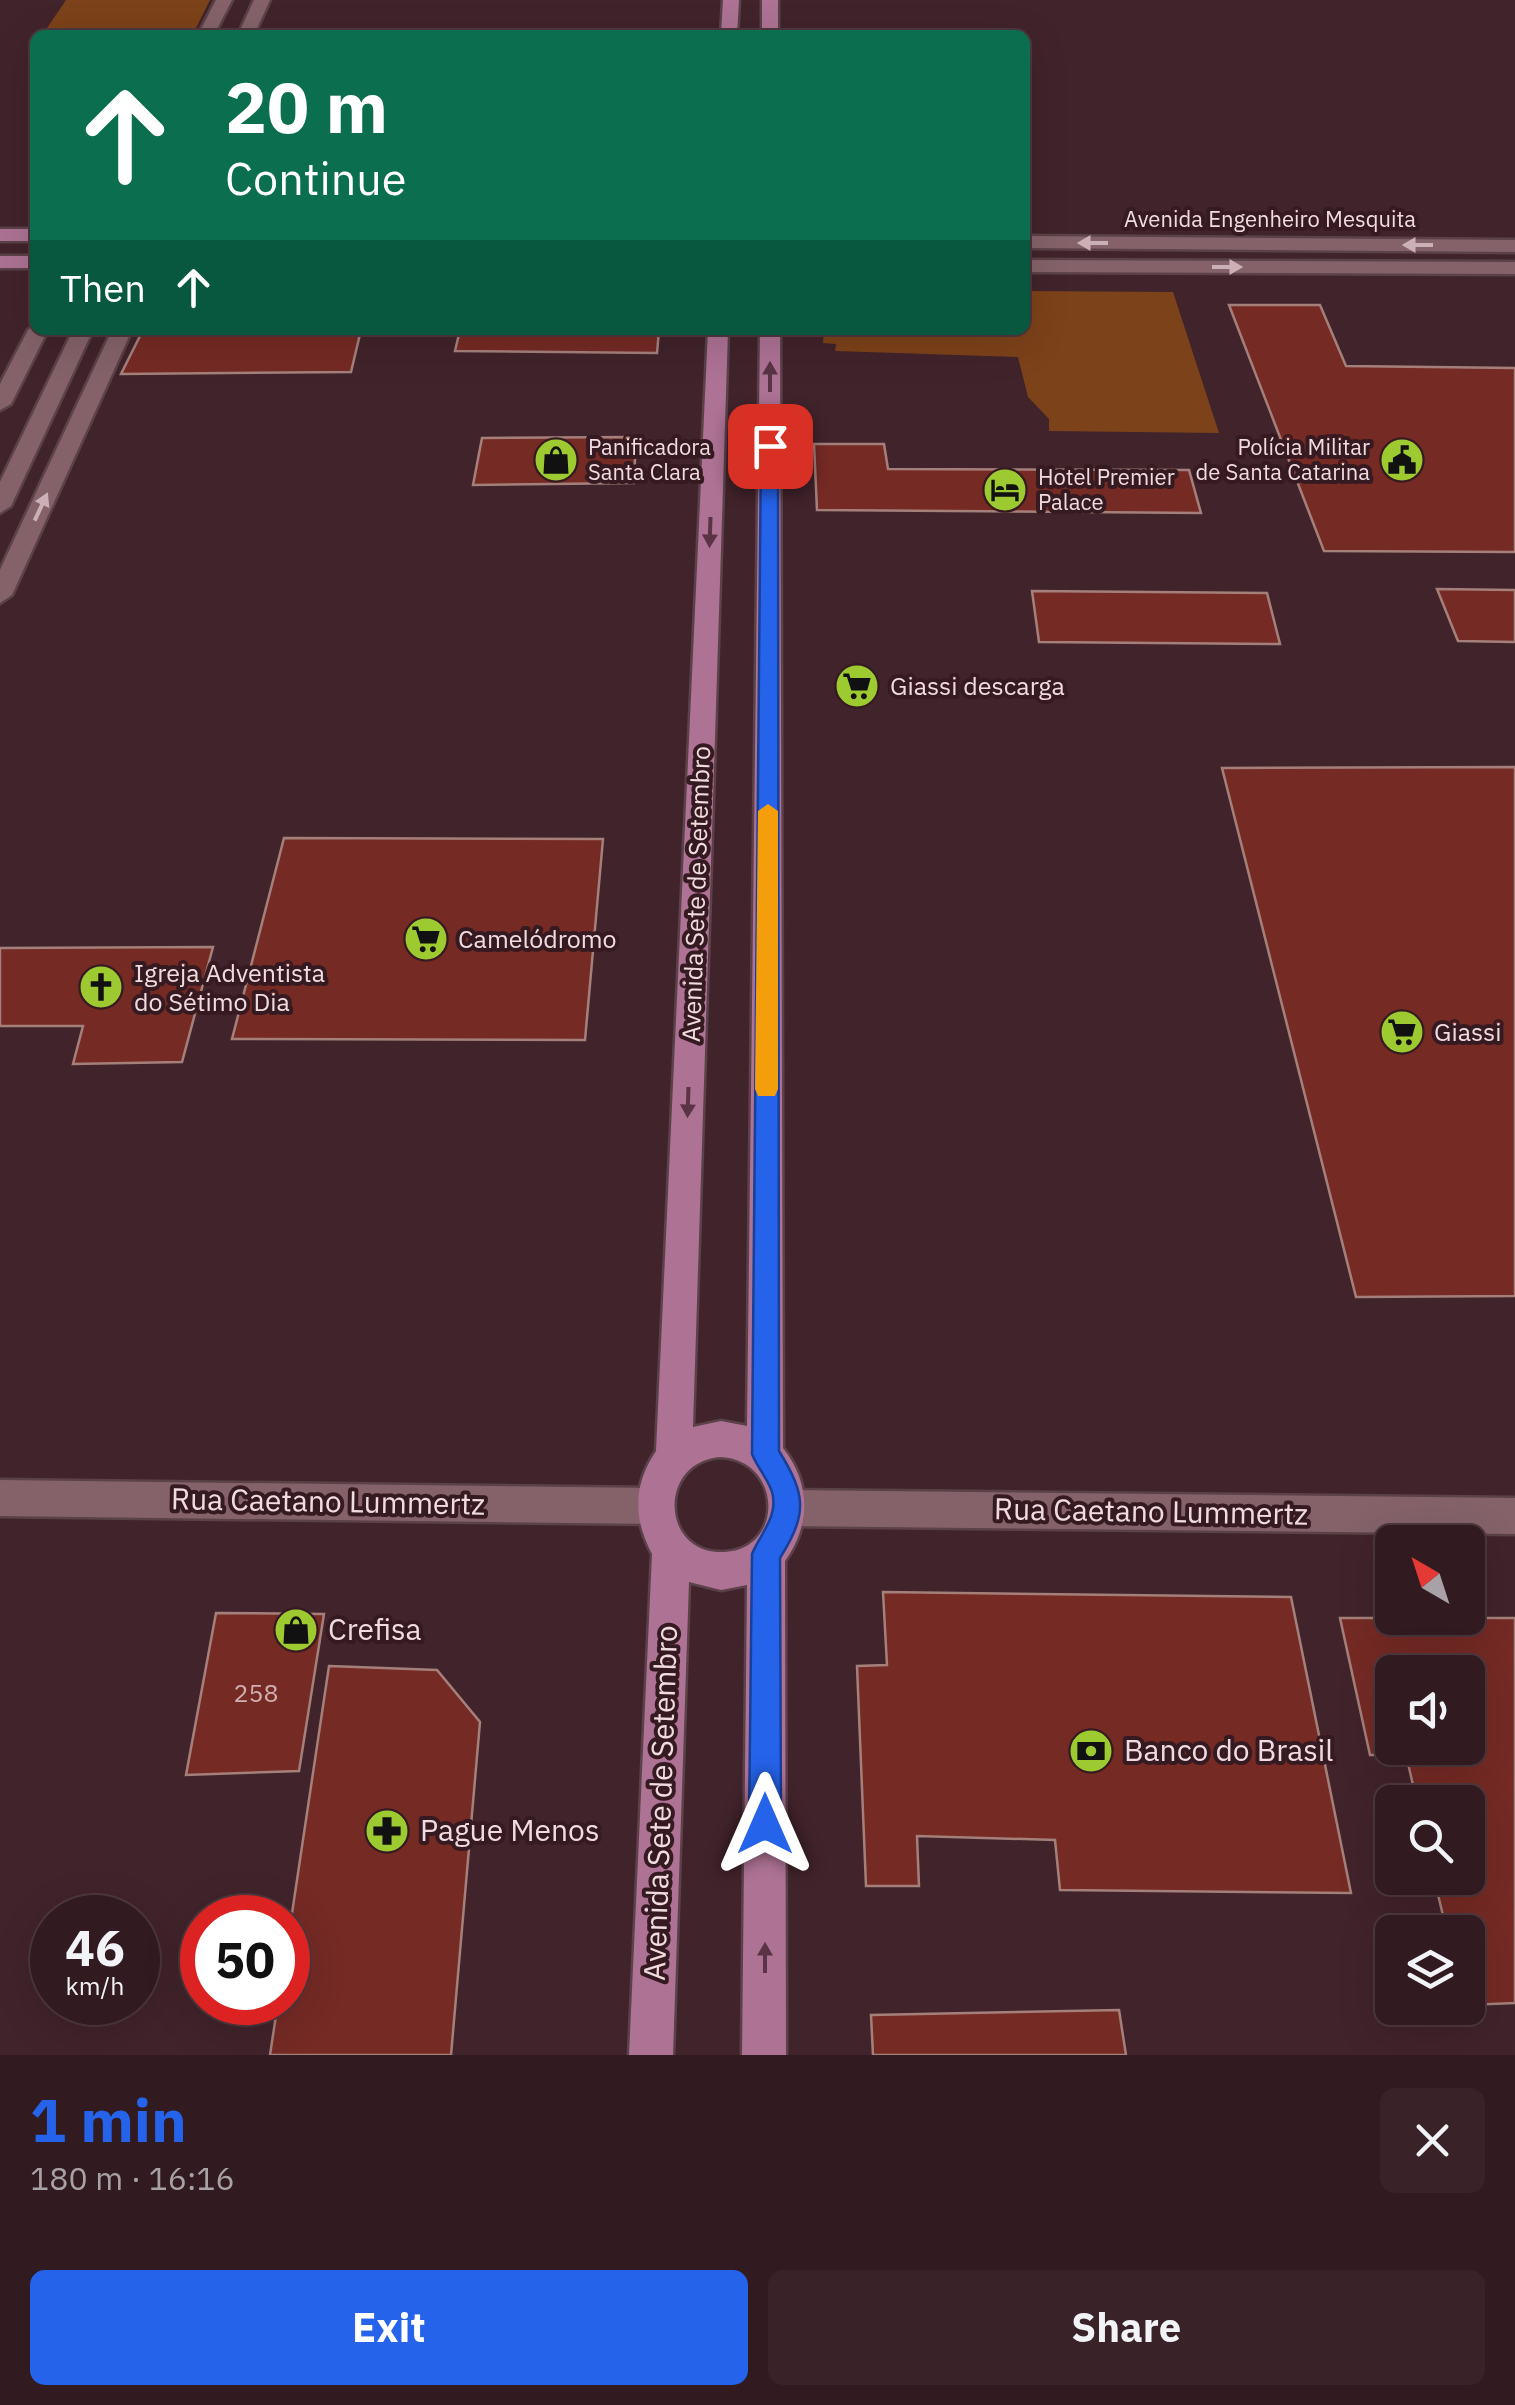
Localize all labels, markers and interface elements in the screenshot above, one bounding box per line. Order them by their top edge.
text: 20 m [225,61,388,152]
icon: ahead [60,70,190,200]
text: Continue [225,149,407,207]
street label: Avenida Engenheiro Mesquita [1124,204,1416,233]
one-way arrow [1076,235,1108,251]
one-way arrow [1401,237,1433,253]
one-way arrow [1212,259,1244,275]
icon: ahead [166,260,221,315]
text: Then [60,263,146,312]
one-way arrow [762,360,778,392]
pin [728,404,813,489]
icon: arrive [743,419,798,474]
place label: Panificadora Santa Clara [588,432,711,486]
place label: Polícia Militar de Santa Catarina [1196,432,1370,486]
shop icon: Panificadora Santa Clara [533,437,579,483]
public building icon: Polícia Militar de Santa Catarina [1379,437,1425,483]
place label: Hotel Premier Palace [1038,462,1175,516]
hotel icon: Hotel Premier Palace [982,467,1028,513]
one-way arrow [32,492,49,521]
one-way arrow [702,517,718,549]
supermarket icon: Giassi descarga [834,663,880,709]
place label: Giassi descarga [890,669,1065,702]
street label: Avenida Sete de Setembro [674,745,717,1043]
supermarket icon: Camelódromo [403,916,449,962]
place label: Camelódromo [458,922,617,955]
place label: Igreja Adventista do Sétimo Dia [134,956,325,1018]
church icon: Igreja Adventista do Sétimo Dia [78,964,124,1010]
supermarket icon: Giassi [1379,1009,1425,1055]
place label: Giassi [1434,1015,1501,1048]
one-way arrow [680,1086,696,1118]
street label: Rua Caetano Lummertz [171,1478,485,1523]
street label: Rua Caetano Lummertz [994,1488,1308,1533]
north arrow [1375,1525,1485,1635]
map controls [1375,1525,1485,2025]
shop icon: Crefisa [273,1607,319,1653]
place label: Crefisa [328,1609,422,1648]
street label: Avenida Sete de Setembro [634,1625,685,1981]
button: sound [1375,1655,1485,1765]
house number: 258 [233,1676,279,1709]
bank icon: Banco do Brasil [1068,1728,1114,1774]
place label: Banco do Brasil [1124,1730,1334,1769]
position arrow [713,1772,817,1876]
button: search [1375,1785,1485,1895]
pharmacy icon: Pague Menos [364,1808,410,1854]
place label: Pague Menos [420,1810,600,1849]
speed limit sign: 50 [180,1895,310,2025]
text: 46 [65,1915,125,1980]
button: layers [1375,1915,1485,2025]
one-way arrow [757,1941,773,1973]
text: km/h [66,1969,124,2002]
text: 1 min [30,2080,187,2159]
button: close [1380,2088,1485,2193]
text: 180 m · 16:16 [30,2157,235,2199]
button: Exit [30,2270,748,2385]
button: Share [768,2270,1485,2385]

